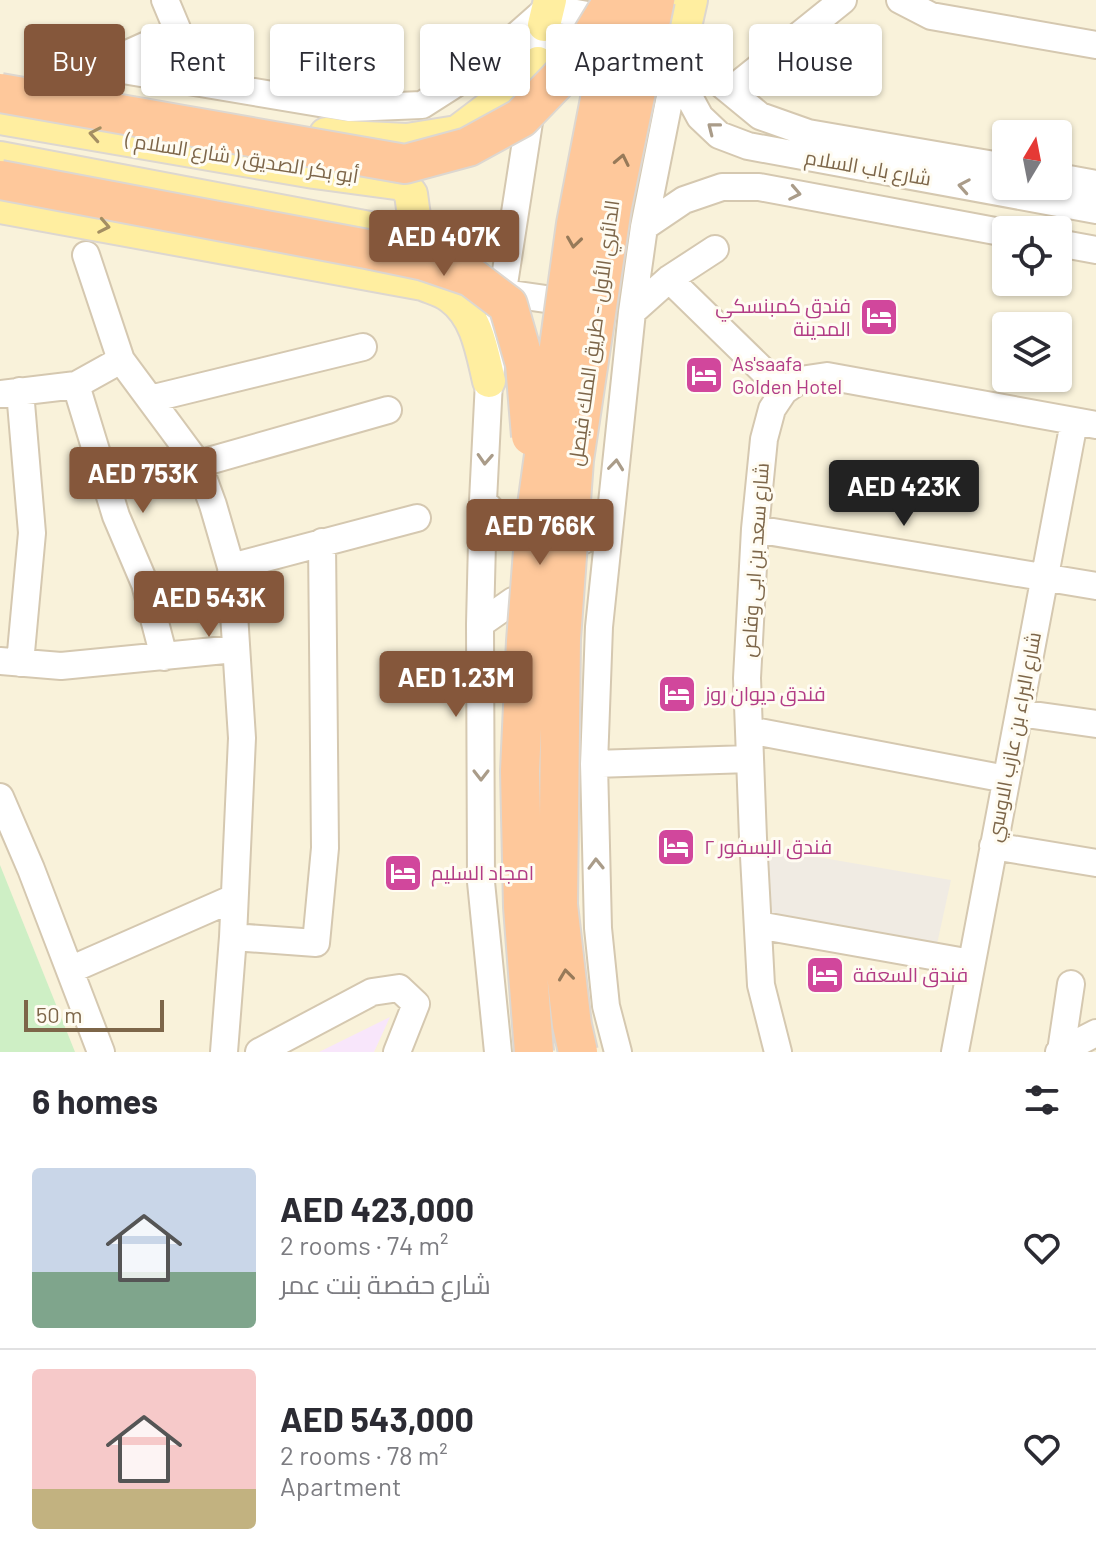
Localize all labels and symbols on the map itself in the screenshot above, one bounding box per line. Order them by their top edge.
north arrow [992,120,1072,200]
one-way arrow [708,123,722,138]
one-way arrow [88,126,101,143]
street label: ( شارع السلام ) أبو بكر الصديق [122,127,361,190]
street label: شارع باب السلام [803,144,933,193]
one-way arrow [613,153,630,167]
one-way arrow [957,178,971,195]
one-way arrow [788,184,802,201]
street label: الدائري الأول - طريق الملك فيصل [562,198,629,468]
pin: AED 407K [361,210,527,278]
one-way arrow [97,217,111,234]
one-way arrow [566,235,583,249]
place label: فندق كمبنسكي المدينة [715,293,851,340]
hotel icon: فندق كمبنسكي المدينة [858,296,900,338]
place label: As'saafa Golden Hotel [732,351,842,398]
hotel icon: As'saafa Golden Hotel [683,354,725,396]
pin: AED 753K [60,447,226,515]
one-way arrow [477,453,494,466]
one-way arrow [607,458,624,471]
pin: AED 423K [821,460,987,528]
street label: شارع سعد بن ابى وقاص [735,462,776,658]
pin: AED 766K [457,499,623,567]
pin: AED 543K [126,571,292,639]
street label: شارع البراء بن عازب الاوسي [981,630,1049,845]
pin: AED 1.23M [364,651,548,719]
hotel icon: فندق ديوان روز [656,673,698,715]
place label: فندق ديوان روز [704,681,826,707]
one-way arrow [472,769,490,782]
hotel icon: فندق البسفور ٢ [655,826,697,868]
place label: فندق البسفور ٢ [704,834,832,860]
hotel icon: امجاد السلیم [382,852,424,894]
one-way arrow [587,857,605,870]
place label: امجاد السلیم [431,860,534,887]
hotel icon: فندق السعفة [804,954,846,996]
place label: فندق السعفة [853,962,968,988]
one-way arrow [558,968,575,981]
scale bar [24,996,164,1032]

